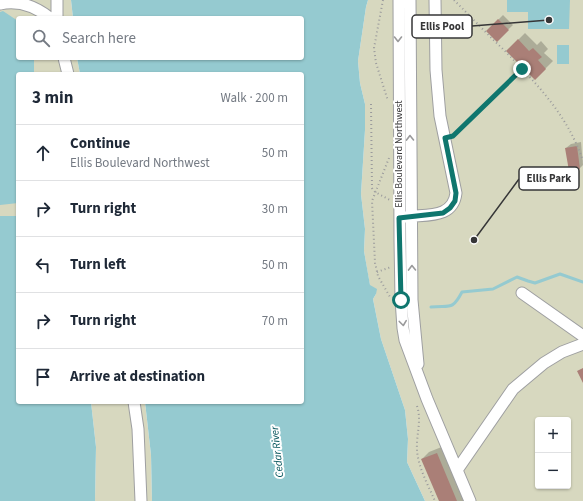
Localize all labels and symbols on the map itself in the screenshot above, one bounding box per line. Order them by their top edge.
callout: Ellis Pool [412,15,472,38]
text: Ellis Pool [420,19,465,34]
one-way arrow [394,36,402,42]
route end [513,60,531,78]
street label: Ellis Boulevard Northwest [392,100,406,208]
one-way arrow [406,135,414,141]
callout: Ellis Park [519,167,579,190]
text: Ellis Park [527,171,571,186]
one-way arrow [408,265,416,271]
route start [392,291,410,309]
one-way arrow [398,320,407,326]
water label: Cedar River [267,424,287,479]

